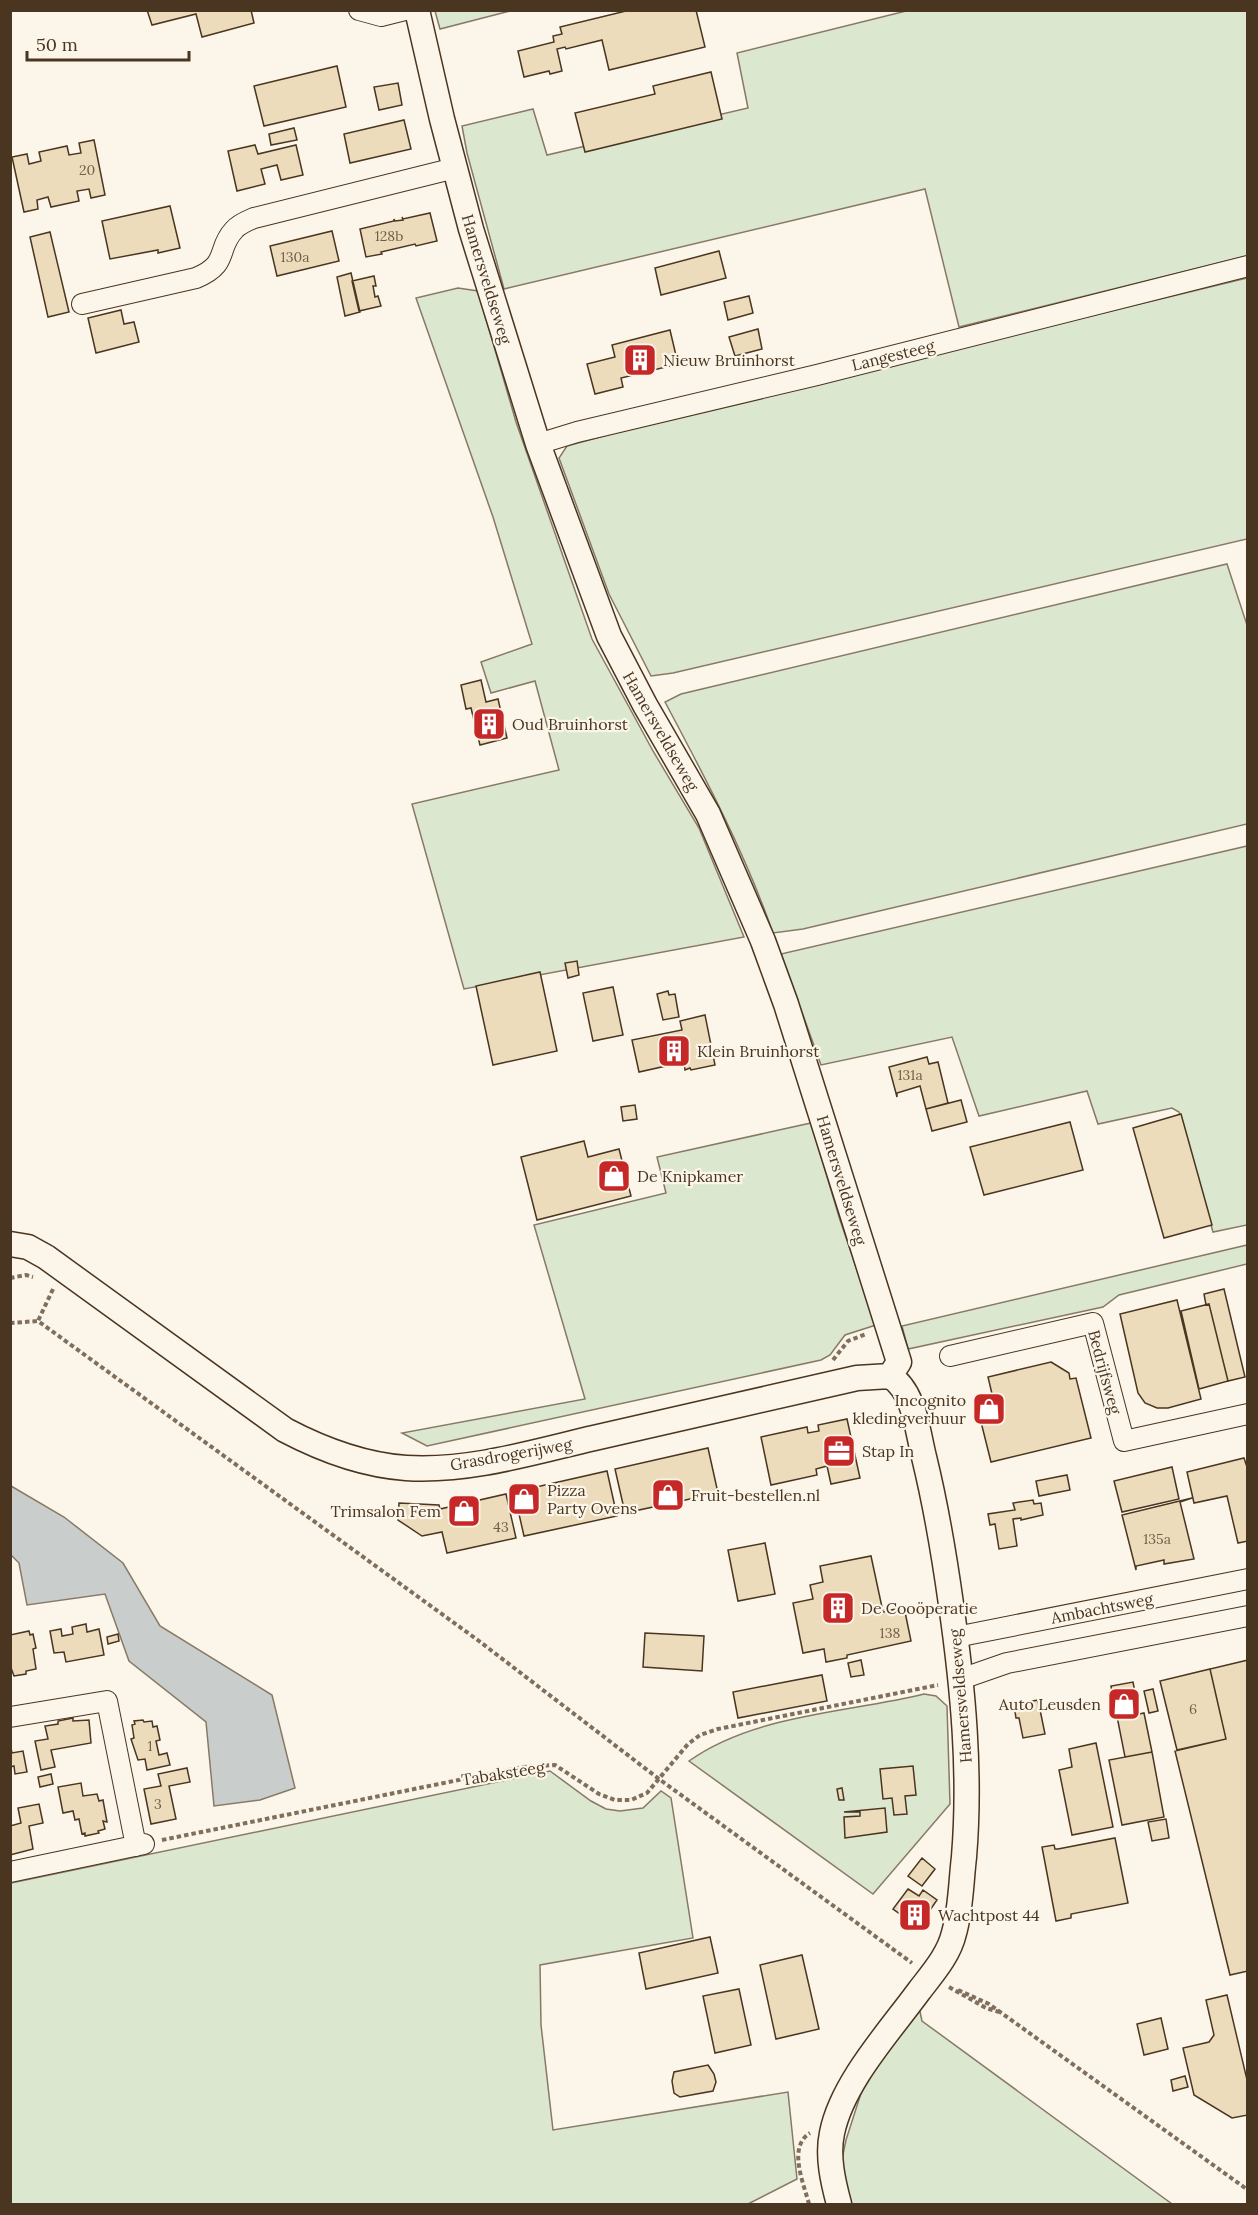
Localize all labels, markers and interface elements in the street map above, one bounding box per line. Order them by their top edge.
scale bar [27,24,189,62]
text: 50 m [36,33,78,56]
house number: 20 [79,161,95,179]
street label: Hamersveldseweg [458,212,517,347]
house number: 128b [375,227,403,245]
house number: 130a [281,248,309,266]
street label: Langesteeg [849,335,938,375]
building icon: Nieuw Bruinhorst [622,342,658,378]
place label: Nieuw Bruinhorst [663,350,796,370]
street label: Hamersveldseweg [619,668,704,795]
building icon: Oud Bruinhorst [471,706,507,742]
place label: Oud Bruinhorst [512,714,629,734]
building icon: Klein Bruinhorst [656,1033,692,1069]
place label: Klein Bruinhorst [697,1041,820,1061]
house number: 131a [897,1066,923,1084]
street label: Hamersveldseweg [813,1113,872,1248]
shop icon: De Knipkamer [596,1158,632,1194]
place label: De Knipkamer [637,1166,743,1186]
street label: Bedrijfsweg [1084,1328,1126,1418]
place label: Incognito kledingverhuur [853,1390,966,1428]
shop icon: Incognito kledingverhuur [971,1391,1007,1427]
street label: Grasdrogerijweg [448,1433,575,1475]
office icon: Stap In [821,1433,857,1469]
place label: Stap In [862,1441,914,1461]
shop icon: Fruit-bestellen.nl [650,1477,686,1513]
place label: Pizza Party Ovens [547,1480,637,1518]
shop icon: Pizza Party Ovens [506,1481,542,1517]
place label: Fruit-bestellen.nl [691,1485,820,1505]
shop icon: Trimsalon Fem [446,1493,482,1529]
place label: Trimsalon Fem [330,1501,441,1521]
house number: 43 [493,1518,509,1536]
house number: 135a [1143,1530,1171,1548]
street label: Ambachtsweg [1048,1588,1156,1628]
building icon: De Cooöperatie [820,1590,856,1626]
place label: De Cooöperatie [861,1598,978,1618]
house number: 138 [880,1624,901,1642]
street label: Hamersveldseweg [944,1627,976,1764]
shop icon: Auto Leusden [1106,1686,1142,1722]
place label: Auto Leusden [998,1694,1101,1714]
house number: 6 [1189,1700,1197,1718]
house number: 1 [147,1737,153,1755]
street label: Tabaksteeg [460,1756,547,1789]
house number: 3 [154,1795,162,1813]
building icon: Wachtpost 44 [897,1897,933,1933]
place label: Wachtpost 44 [938,1905,1040,1925]

